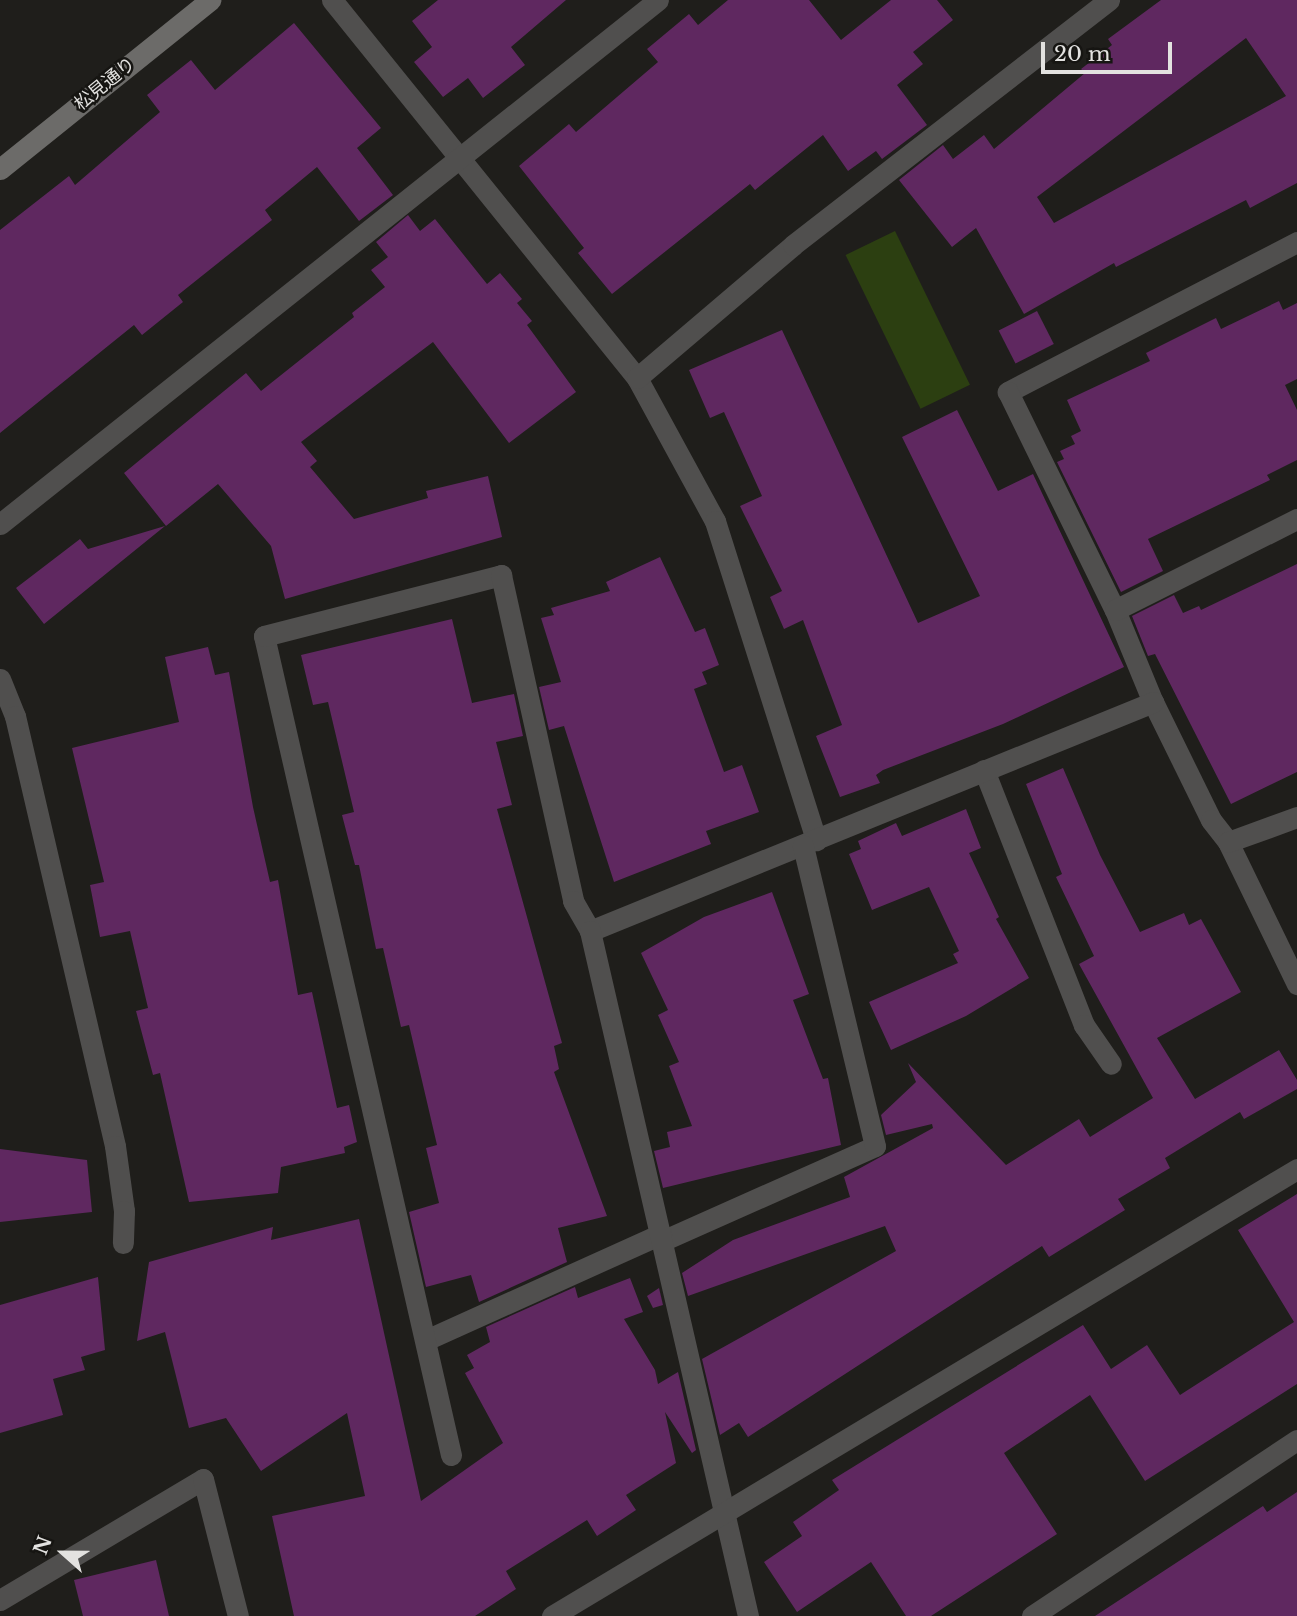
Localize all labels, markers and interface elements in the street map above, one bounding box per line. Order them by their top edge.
scale bar [1045,28,1176,72]
text: 20 m [1054,41,1111,67]
street label: 松見通り [70,53,140,115]
north arrow [28,1518,98,1588]
text: N [29,1533,57,1558]

